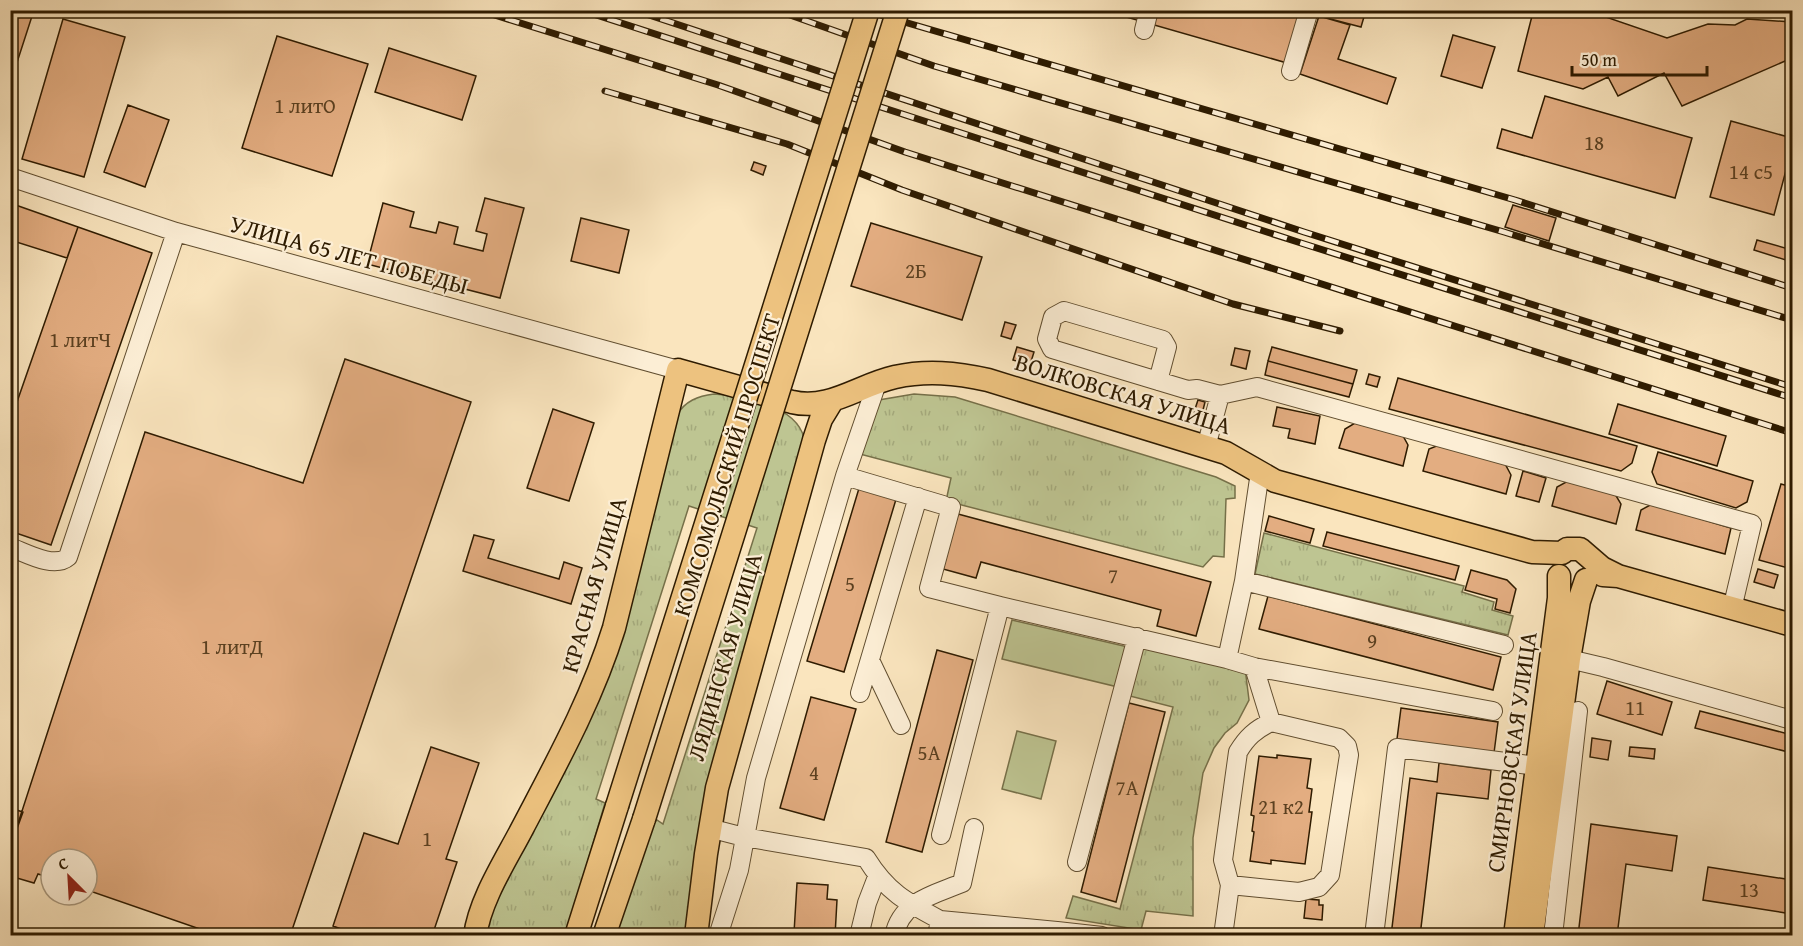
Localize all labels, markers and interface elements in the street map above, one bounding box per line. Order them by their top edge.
scale bar [1572,39,1707,77]
text: 50 m [1581,46,1617,73]
house number: 1 литО [274,90,336,121]
house number: 18 [1584,127,1604,158]
house number: 14 с5 [1729,156,1773,187]
street label: УЛИЦА 65 ЛЕТ ПОБЕДЫ [226,206,472,303]
house number: 2Б [905,255,927,286]
street label: КОМСОМОЛЬСКИЙ ПРОСПЕКТ [664,309,789,621]
house number: 1 литЧ [49,324,111,355]
street label: ВОЛКОВСКАЯ УЛИЦА [1011,344,1236,443]
street label: КРАСНАЯ УЛИЦА [552,493,635,677]
street label: ЛЯДИНСКАЯ УЛИЦА [678,548,771,765]
house number: 7 [1108,560,1118,591]
house number: 5 [845,568,855,599]
house number: 9 [1367,625,1377,656]
street label: СМИРНОВСКАЯ УЛИЦА [1477,629,1546,875]
house number: 1 литД [201,631,263,662]
house number: 11 [1625,692,1645,723]
house number: 5А [918,737,941,768]
house number: 4 [809,757,819,788]
house number: 7А [1116,772,1139,803]
house number: 21 к2 [1258,791,1304,822]
house number: 1 [422,823,432,854]
north arrow [39,847,99,907]
text: С [54,850,72,876]
house number: 13 [1739,874,1759,905]

